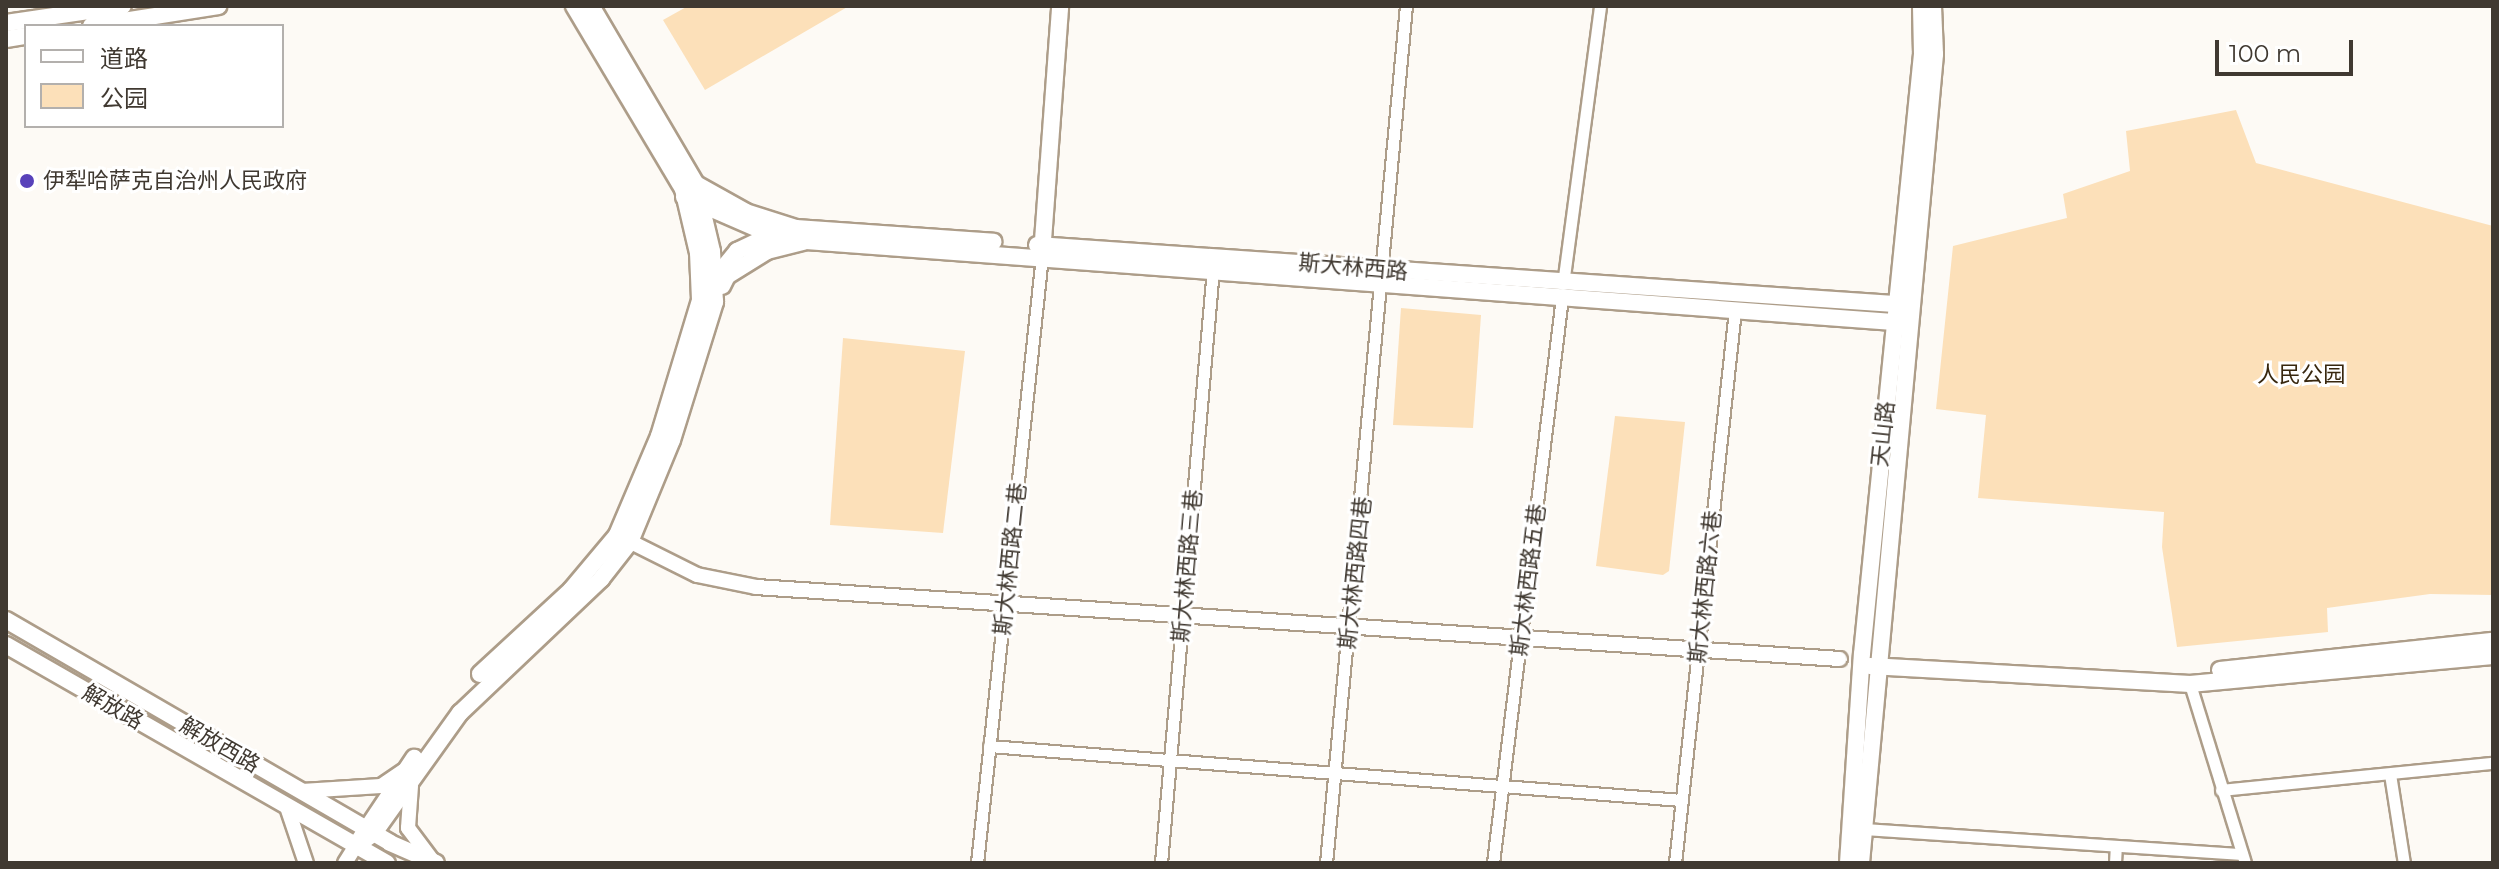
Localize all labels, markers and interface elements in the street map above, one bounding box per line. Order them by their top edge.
legend [24,24,284,128]
scale bar [2219,24,2357,74]
text: 100 m [2229,39,2301,68]
text: 道路 [100,44,148,73]
text: 公园 [100,84,148,113]
place label: 伊犁哈萨克自治州人民政府 [43,168,307,194]
marker: 伊犁哈萨克自治州人民政府 [18,172,36,190]
street label: 斯大林西路 [1297,249,1409,285]
park label: 人民公园 [2257,362,2345,388]
street label: 天山路 [1866,400,1900,468]
street label: 斯大林西路二巷 [989,481,1031,637]
street label: 斯大林西路三巷 [1167,488,1207,644]
street label: 斯大林西路四巷 [1334,495,1376,651]
street label: 斯大林西路五巷 [1506,502,1550,658]
street label: 斯大林西路六巷 [1684,509,1726,665]
street label: 解放路 [78,679,148,735]
street label: 解放西路 [175,712,265,778]

